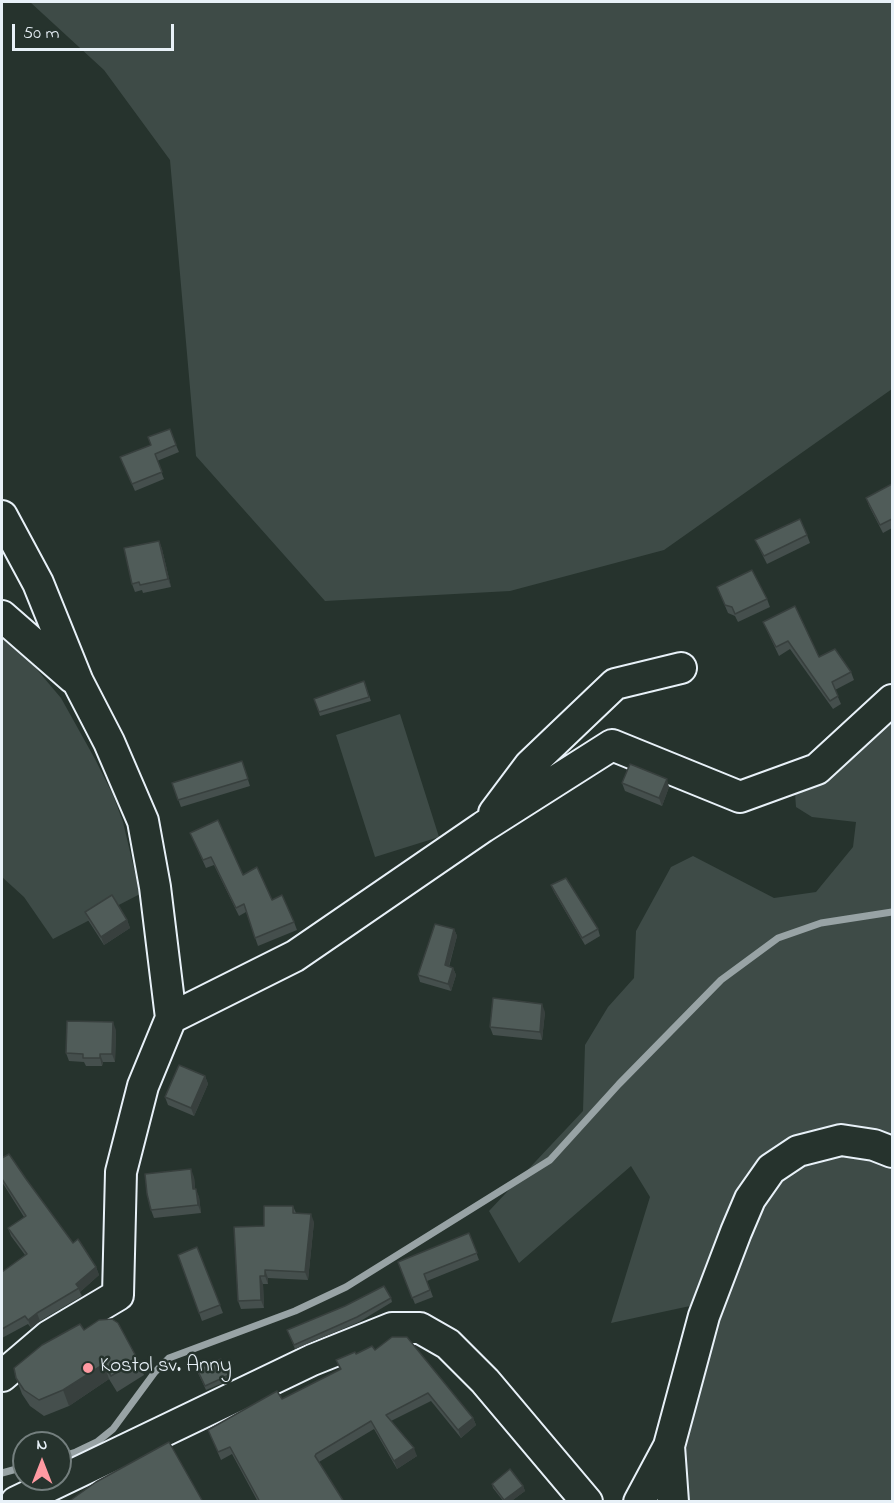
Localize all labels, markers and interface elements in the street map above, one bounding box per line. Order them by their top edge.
scale bar [15,12,177,50]
text: 50 m [23,21,60,47]
place label: Kostol sv. Anny [100,1355,232,1381]
marker: Kostol sv. Anny [81,1361,95,1375]
north arrow [12,1431,72,1491]
text: N [37,1433,47,1457]

